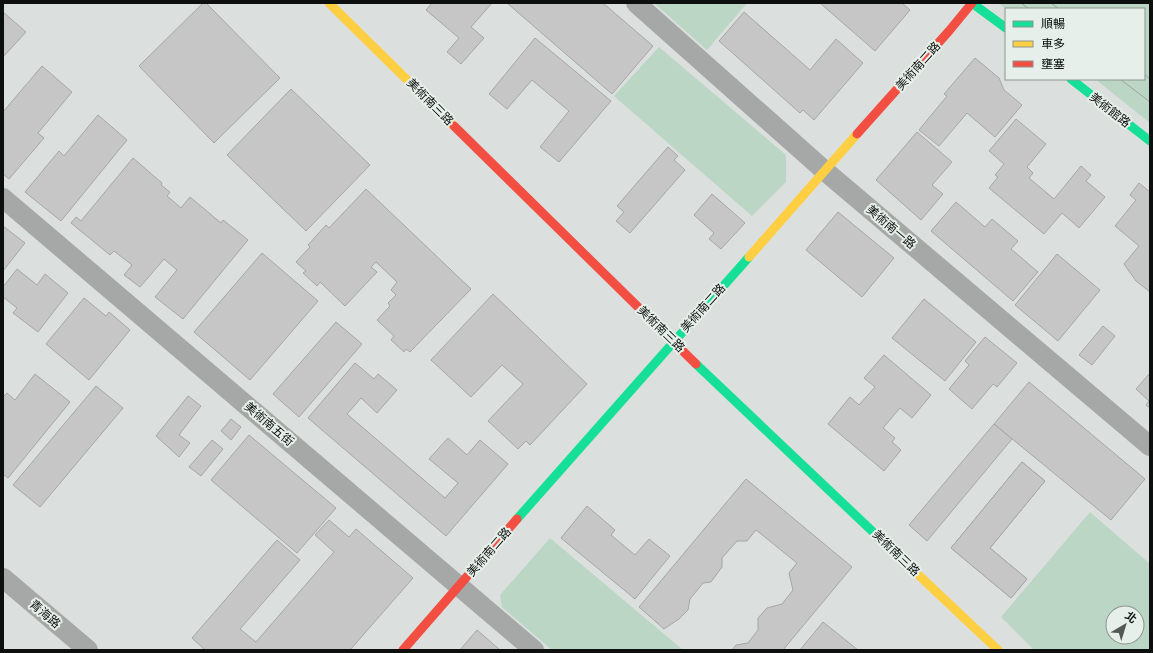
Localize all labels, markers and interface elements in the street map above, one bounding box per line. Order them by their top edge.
legend [1005,8,1145,80]
text: 順暢 [1041,16,1065,32]
text: 車多 [1041,36,1065,52]
street label: 美術南二路 [892,38,944,94]
text: 壅塞 [1041,56,1065,72]
street label: 美術南三路 [403,75,457,129]
street label: 美術館路 [1086,89,1134,131]
street label: 美術南一路 [863,202,919,252]
street label: 美術南二路 [677,280,729,336]
street label: 美術南三路 [634,302,688,356]
street label: 美術南五街 [241,399,297,449]
street label: 美術南二路 [463,524,515,580]
street label: 美術南三路 [869,526,923,580]
street label: 青海路 [26,596,64,632]
north arrow [1105,605,1145,645]
text: 北 [1122,608,1140,627]

